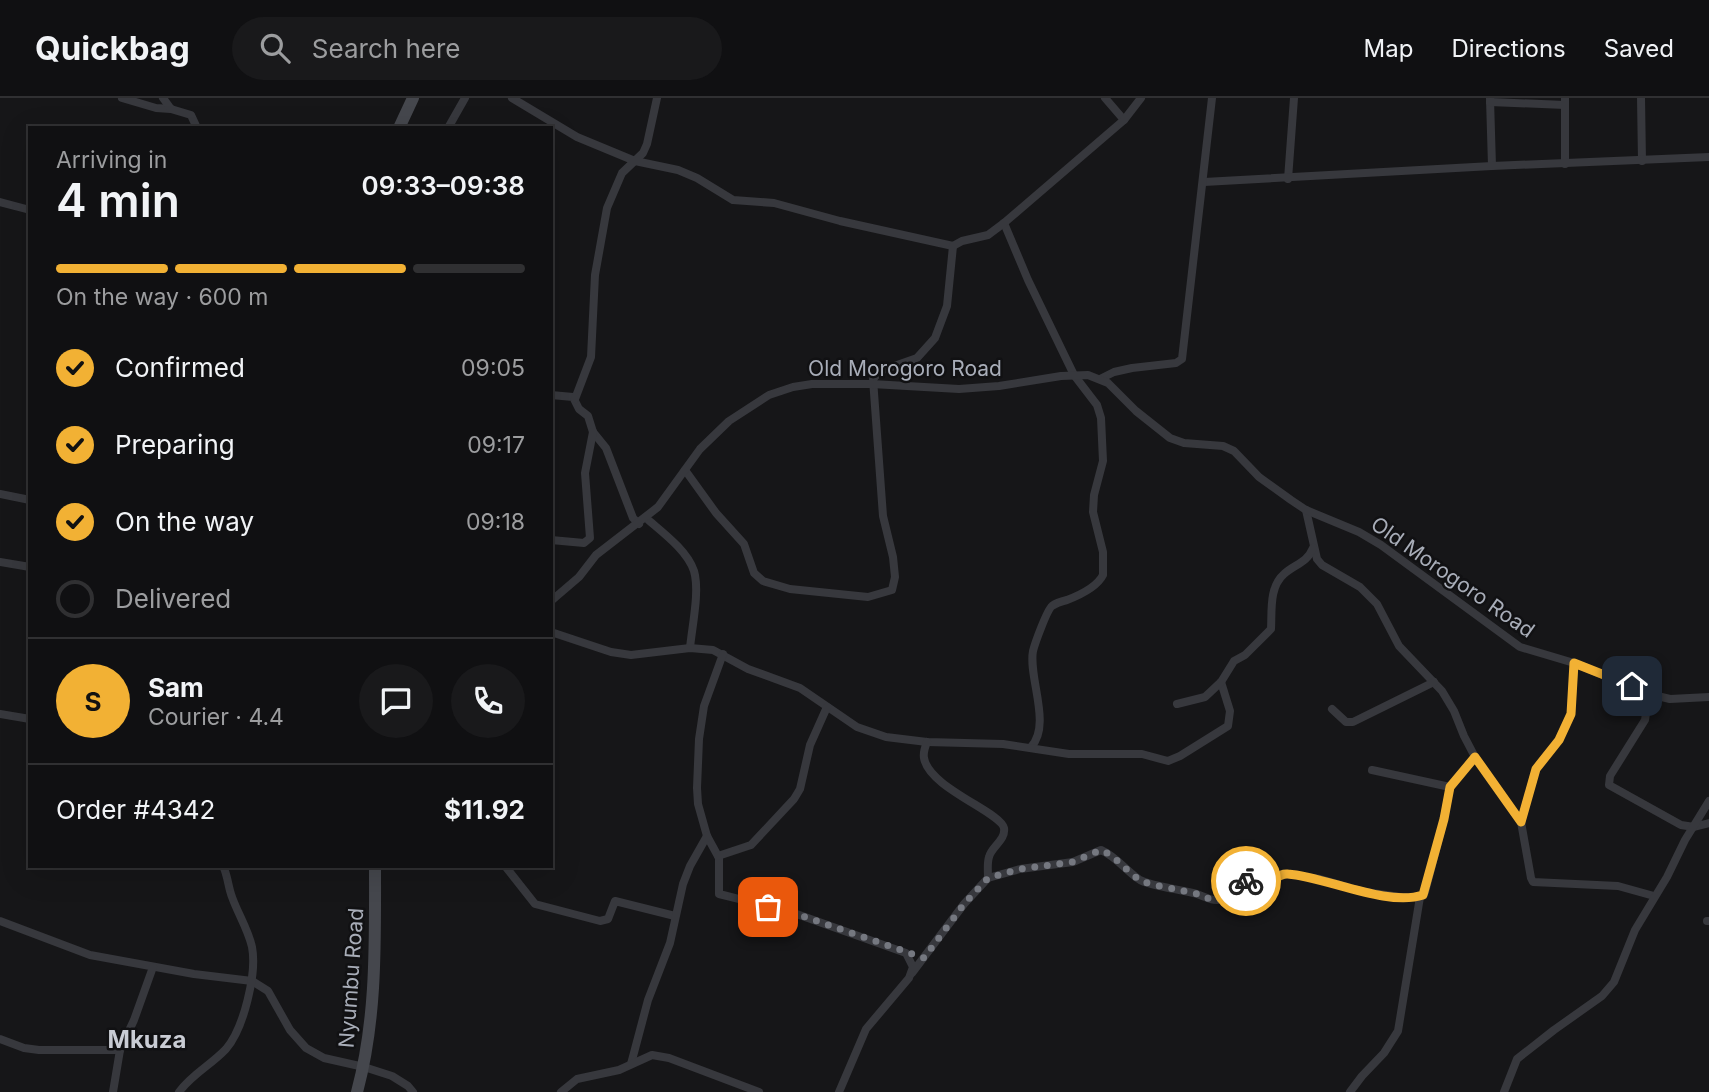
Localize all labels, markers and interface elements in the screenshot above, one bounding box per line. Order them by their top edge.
search box [232,17,722,80]
text: Quickbag [35,28,190,68]
icon: search [256,29,294,67]
text: Search here [312,33,460,64]
text: Map [1364,34,1413,63]
text: Directions [1451,34,1566,63]
text: Saved [1604,34,1674,63]
text: Arriving in [56,146,167,174]
text: 09:33–09:38 [362,170,525,201]
text: 4 min [56,172,180,228]
text: On the way · 600 m [56,283,268,311]
icon: check [56,349,94,387]
text: Confirmed [115,352,245,383]
text: 09:05 [461,354,525,382]
street label: Old Morogoro Road [808,356,1002,381]
icon: check [56,426,94,464]
text: Preparing [115,429,235,460]
text: 09:17 [467,431,525,459]
icon: check [56,503,94,541]
text: On the way [115,506,254,537]
text: 09:18 [466,508,525,536]
street label: Old Morogoro Road [1366,511,1540,643]
text: Delivered [115,583,231,614]
pin [1602,656,1662,716]
button: chat [359,664,433,738]
button: phone [451,664,525,738]
icon: home [1613,667,1651,705]
text: Sam [148,672,204,703]
text: S [84,686,102,717]
text: Courier · 4.4 [148,703,284,731]
text: Order #4342 [56,794,215,825]
text: $11.92 [444,794,525,825]
courier [1211,846,1281,916]
icon: bike [1227,862,1265,900]
pin [738,877,798,937]
icon: bag [749,888,787,926]
street label: Nyumbu Road [334,907,368,1049]
district label: Mkuza [108,1025,186,1054]

